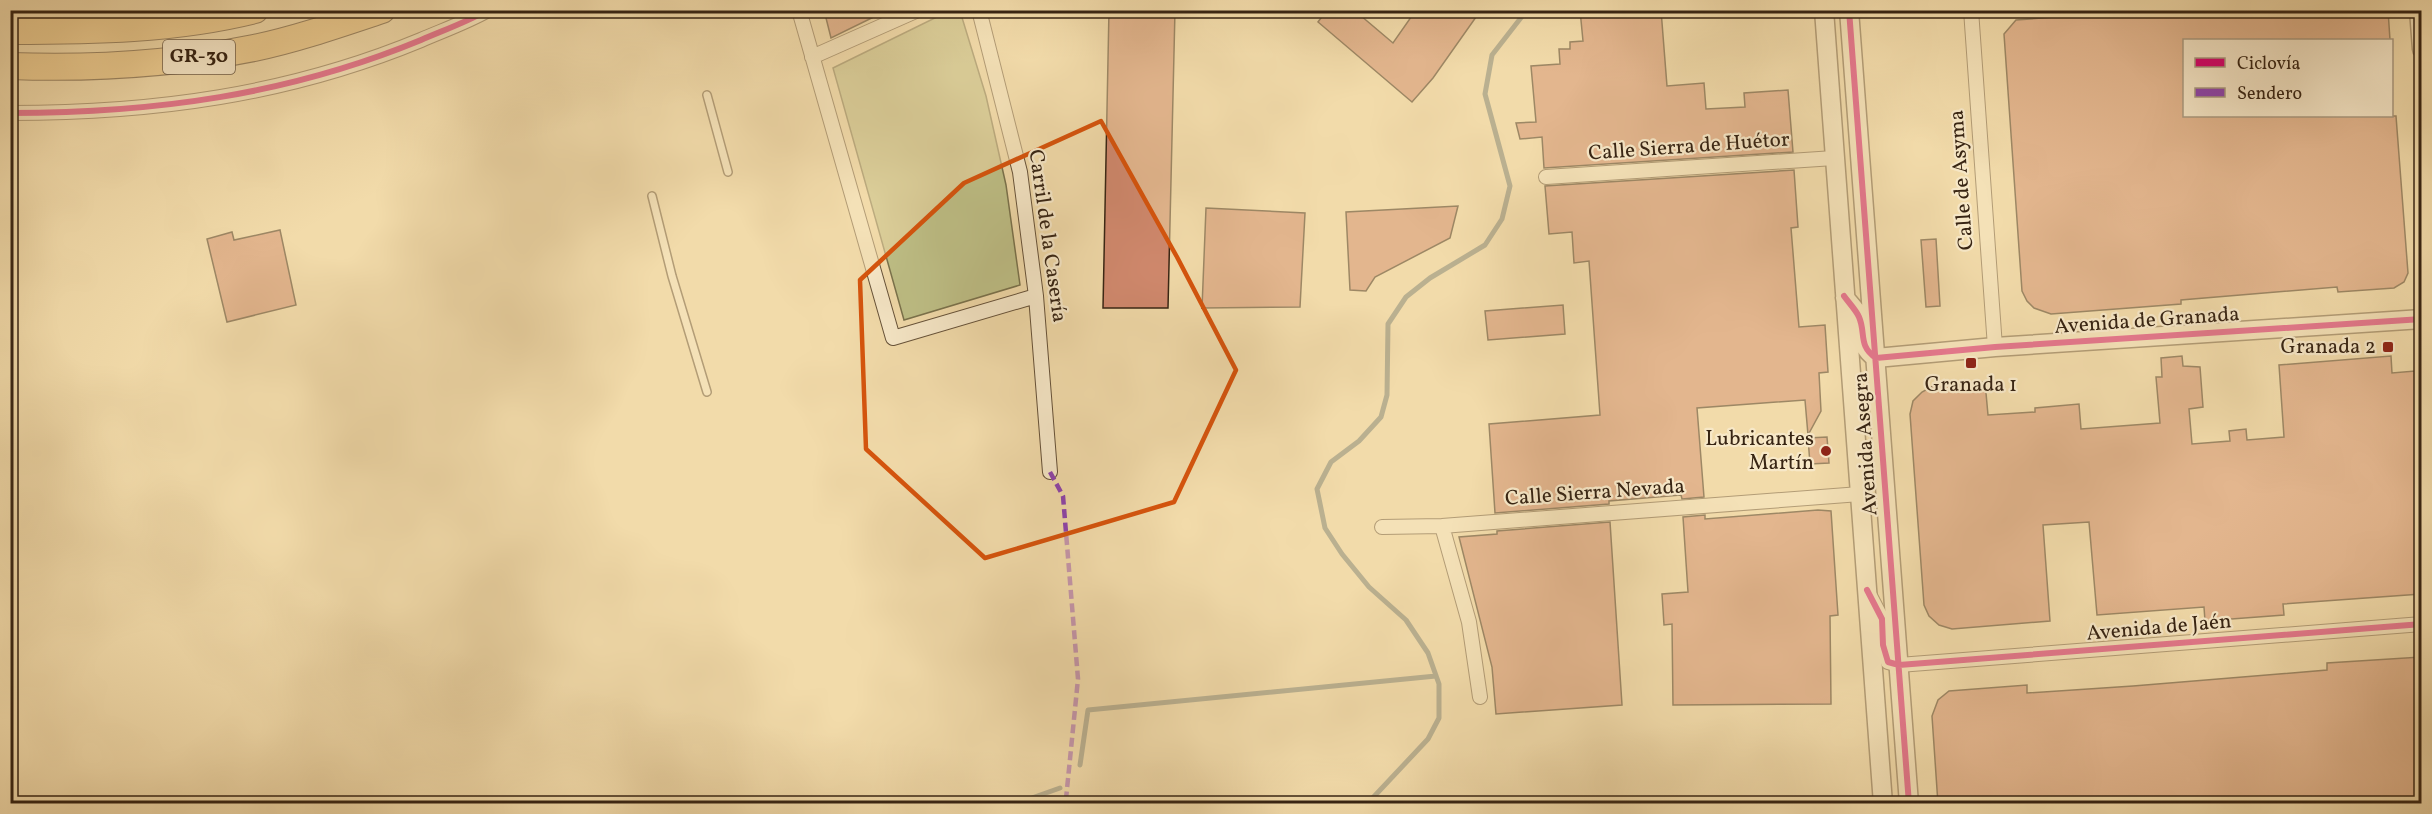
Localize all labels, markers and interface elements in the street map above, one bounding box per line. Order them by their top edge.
legend [2183,39,2393,117]
road number: GR-30 [163,40,235,74]
text: Ciclovía [2237,52,2300,77]
text: Sendero [2237,82,2302,107]
street label: Calle de Asyma [1943,109,1981,251]
street label: Calle Sierra de Huétor [1587,125,1791,169]
street label: Carril de la Casería [1021,148,1073,324]
street label: Avenida de Granada [2053,300,2241,342]
place label: Granada 2 [2281,333,2376,362]
marker: Granada 2 [2381,340,2395,354]
marker: Granada 1 [1964,356,1978,370]
street label: Avenida Asegra [1847,371,1885,517]
place label: Granada 1 [1925,371,2017,400]
place label: Lubricantes Martín [1705,425,1814,478]
marker: Lubricantes Martín [1819,444,1833,458]
street label: Calle Sierra Nevada [1504,472,1686,514]
street label: Avenida de Jaén [2085,607,2233,649]

